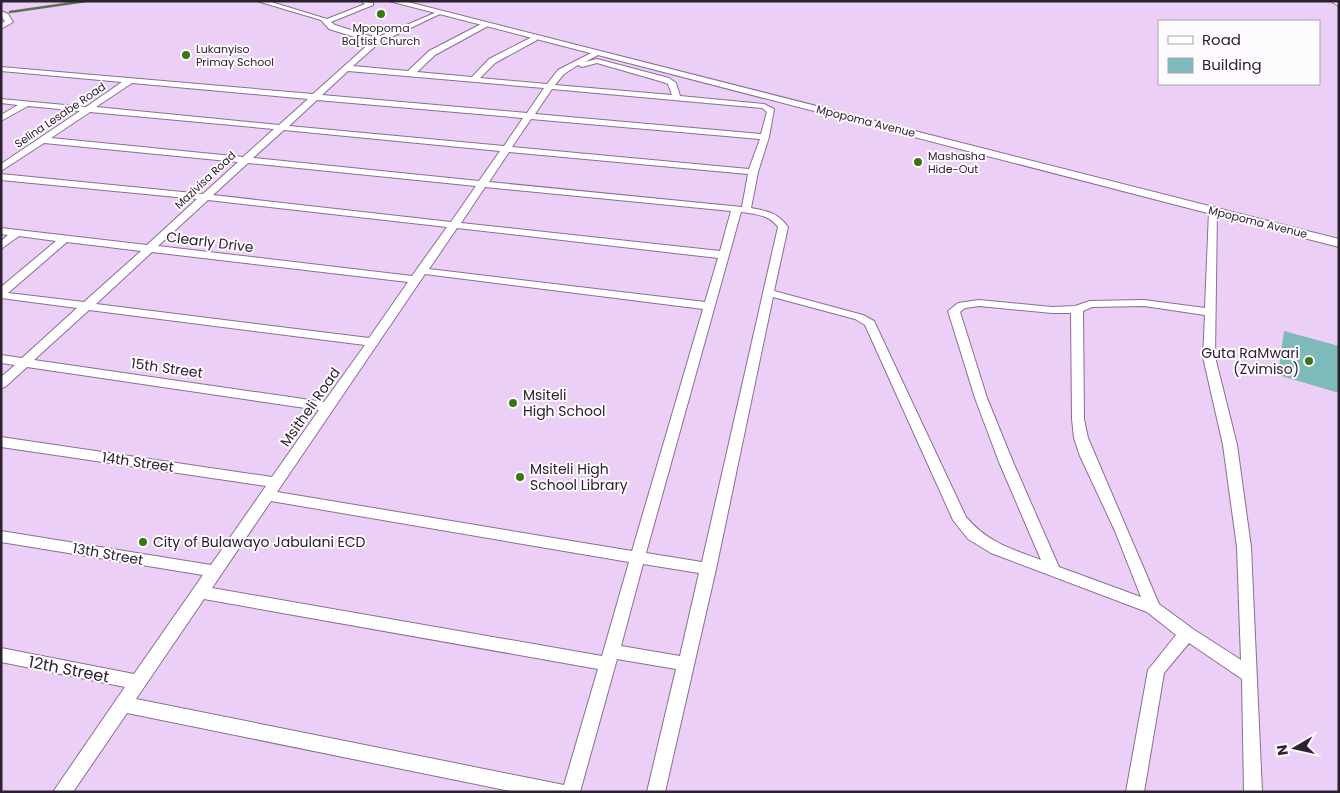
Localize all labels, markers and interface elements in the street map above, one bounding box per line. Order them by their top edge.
marker: Mpopoma Ba[tist Church [375,8,387,20]
place label: Mpopoma Ba[tist Church [342,20,420,49]
legend [1158,20,1320,85]
text: Road [1202,29,1241,50]
place label: Lukanyiso Primay School [196,41,274,70]
marker: Lukanyiso Primay School [180,49,192,61]
text: Building [1202,54,1262,75]
street label: Selina Lesabe Road [11,79,109,151]
street label: Mpopoma Avenue [815,101,917,141]
street label: Mazivisa Road [171,147,239,213]
place label: Mashasha Hide-Out [928,148,985,177]
marker: Mashasha Hide-Out [912,156,924,168]
street label: Mpopoma Avenue [1207,202,1309,242]
street label: Clearly Drive [165,227,255,257]
place label: Guta RaMwari (Zvimiso) [1201,343,1299,379]
street label: 15th Street [130,353,204,383]
marker: Guta RaMwari (Zvimiso) [1303,355,1315,367]
street label: Msitheli Road [275,363,345,451]
place label: Msiteli High School [523,385,605,421]
marker: Msiteli High School [507,397,519,409]
street label: 14th Street [101,447,175,477]
place label: Msiteli High School Library [530,459,628,495]
marker: Msiteli High School Library [514,471,526,483]
place label: City of Bulawayo Jabulani ECD [153,532,366,552]
marker: City of Bulawayo Jabulani ECD [137,536,149,548]
street label: 13th Street [71,538,145,570]
street label: 12th Street [27,650,111,689]
north arrow [1270,723,1320,773]
text: N [1271,743,1293,757]

